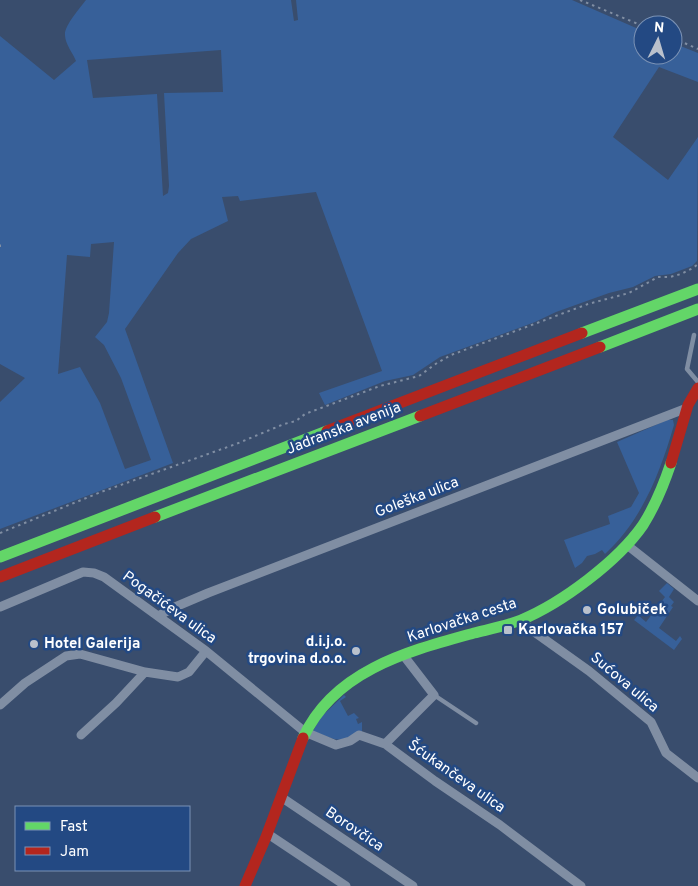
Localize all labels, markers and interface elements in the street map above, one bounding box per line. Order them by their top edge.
north arrow [633,15,683,65]
text: N [653,20,665,37]
street label: Jadranska avenija [284,398,404,460]
street label: Goleška ulica [373,473,461,523]
street label: Pogačićeva ulica [118,567,220,649]
street label: Karlovačka cesta [405,594,519,648]
place label: Golubiček [597,601,667,620]
marker: Golubiček [581,604,593,616]
place label: Karlovačka 157 [518,621,624,640]
marker: Karlovačka 157 [502,624,514,636]
place label: d.i.j.o. trgovina d.o.o. [248,633,346,669]
place label: Hotel Galerija [44,635,140,654]
marker: Hotel Galerija [28,638,40,650]
marker: d.i.j.o. trgovina d.o.o. [350,645,362,657]
street label: Sućova ulica [586,649,662,717]
street label: Šćukančeva ulica [403,735,510,818]
street label: Borovčica [321,804,387,856]
legend [15,806,190,871]
text: Fast [60,818,88,837]
text: Jam [60,843,89,862]

